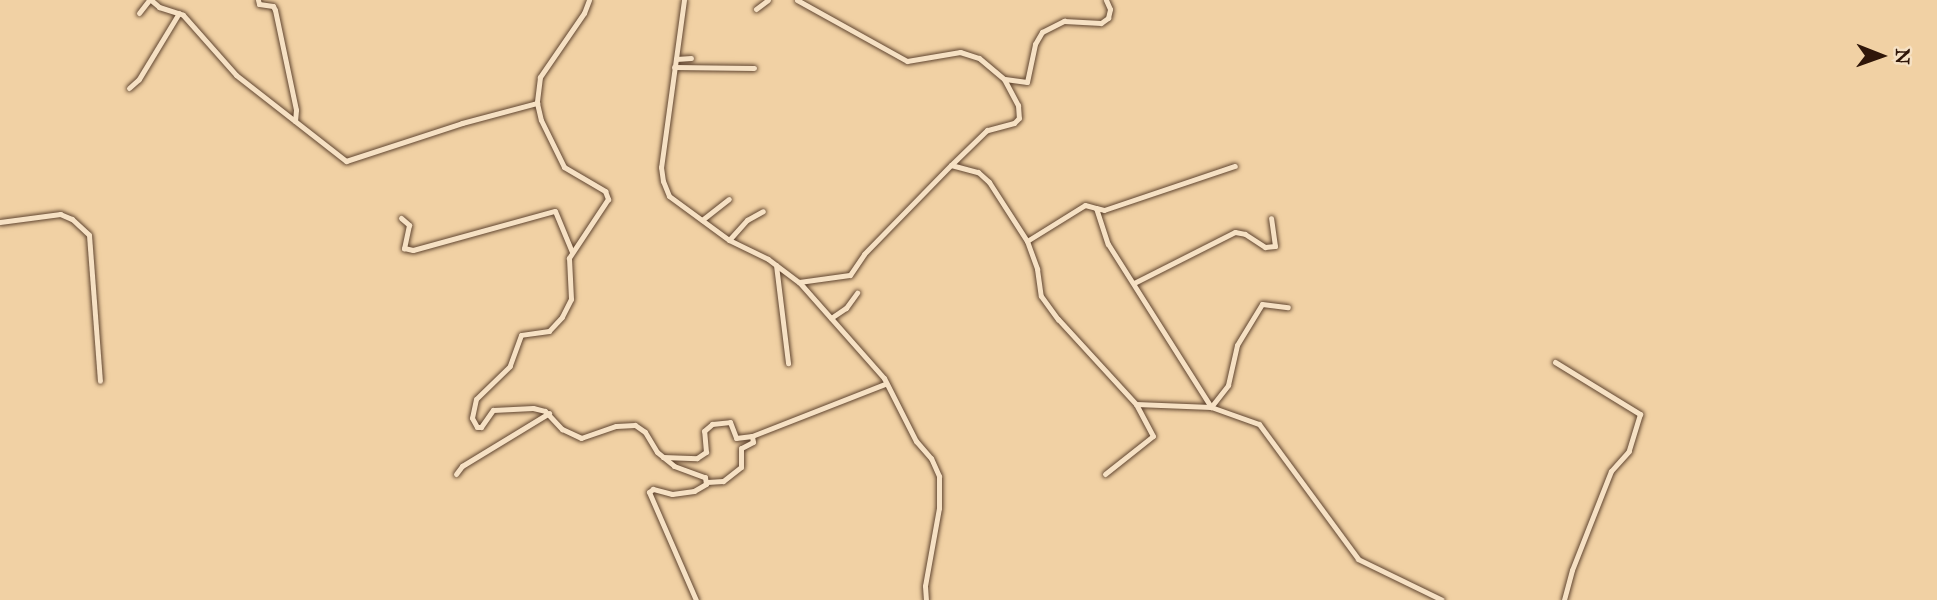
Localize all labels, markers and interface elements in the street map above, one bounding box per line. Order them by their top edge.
north arrow [1846,21,1916,91]
text: N [1891,48,1914,65]

